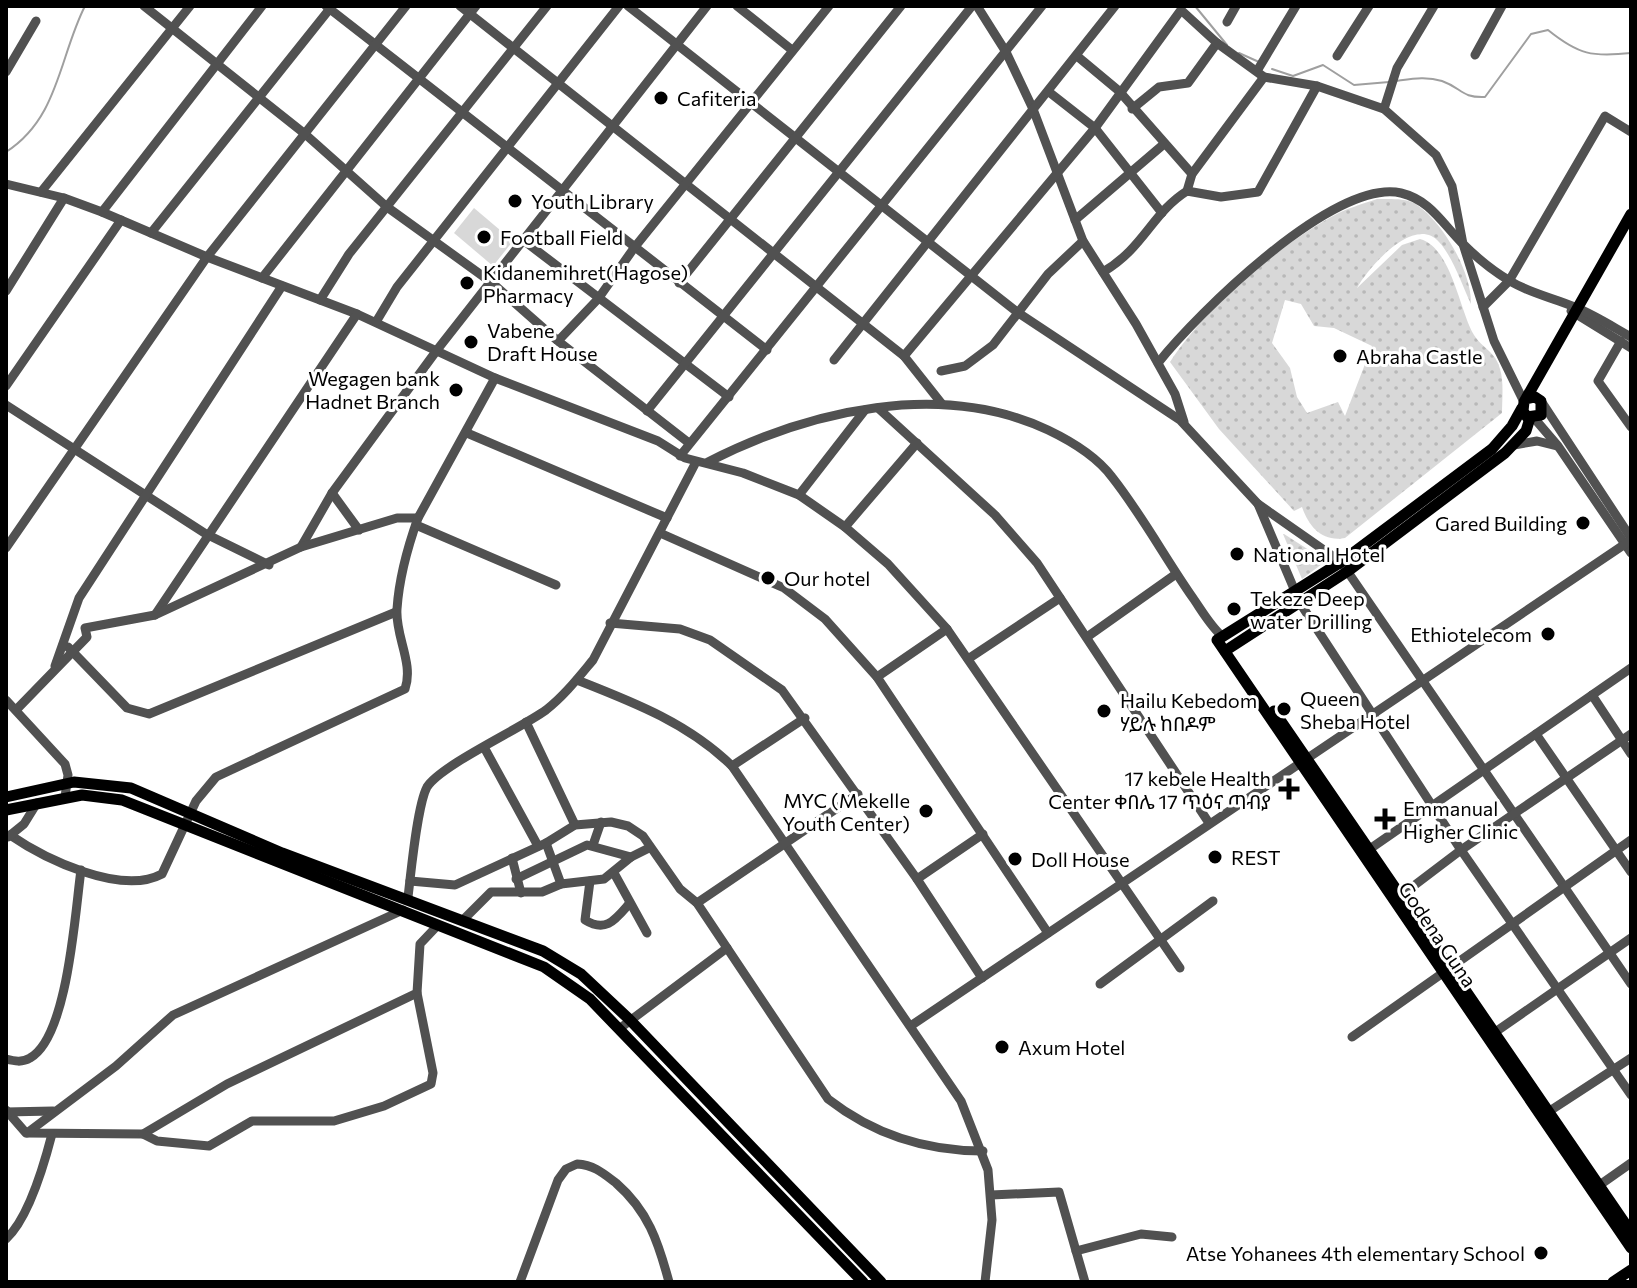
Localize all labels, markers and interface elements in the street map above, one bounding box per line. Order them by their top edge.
place label: Cafiteria [677,86,756,110]
marker: Cafiteria [652,89,670,107]
place label: Youth Library [531,189,654,213]
marker: Youth Library [506,192,524,210]
place label: Football Field [500,225,623,249]
marker: Football Field [475,228,493,246]
place label: Kidanemihret(Hagose) Pharmacy [483,260,688,307]
marker: Kidanemihret(Hagose) Pharmacy [458,274,476,292]
place label: Vabene Draft House [487,318,598,365]
marker: Vabene Draft House [462,333,480,351]
place label: Abraha Castle [1356,344,1483,368]
marker: Abraha Castle [1331,347,1349,365]
place label: Wegagen bank Hadnet Branch [305,366,440,413]
marker: Wegagen bank Hadnet Branch [447,381,465,399]
place label: Gared Building [1435,511,1567,535]
marker: Gared Building [1574,514,1592,532]
place label: National Hotel [1253,542,1385,566]
marker: National Hotel [1228,545,1246,563]
place label: Our hotel [784,566,870,590]
marker: Our hotel [759,569,777,587]
place label: Tekeze Deep water Drilling [1250,586,1372,633]
marker: Tekeze Deep water Drilling [1225,600,1243,618]
place label: Ethiotelecom [1410,622,1532,646]
marker: Ethiotelecom [1539,625,1557,643]
place label: Queen Sheba Hotel [1300,686,1410,733]
place label: Hailu Kebedom ሃይሉ ከበዶም [1120,688,1257,735]
marker: Queen Sheba Hotel [1275,700,1293,718]
marker: Hailu Kebedom ሃይሉ ከበዶም [1095,702,1113,720]
place label: 17 kebele Health Center ቀበሌ 17 ጥዕና ጣብያ [1048,766,1271,813]
marker: 17 kebele Health Center ቀበሌ 17 ጥዕና ጣብያ [1278,778,1300,800]
place label: MYC (Mekelle Youth Center) [782,788,910,835]
place label: Emmanual Higher Clinic [1403,796,1518,843]
marker: MYC (Mekelle Youth Center) [917,802,935,820]
marker: Emmanual Higher Clinic [1374,808,1396,830]
place label: REST [1231,845,1281,869]
place label: Doll House [1031,847,1129,871]
marker: REST [1206,848,1224,866]
marker: Doll House [1006,850,1024,868]
street label: Godena Guna [1394,877,1482,991]
place label: Axum Hotel [1018,1035,1125,1059]
marker: Axum Hotel [993,1038,1011,1056]
place label: Atse Yohanees 4th elementary School [1186,1241,1525,1265]
marker: Atse Yohanees 4th elementary School [1532,1244,1550,1262]

